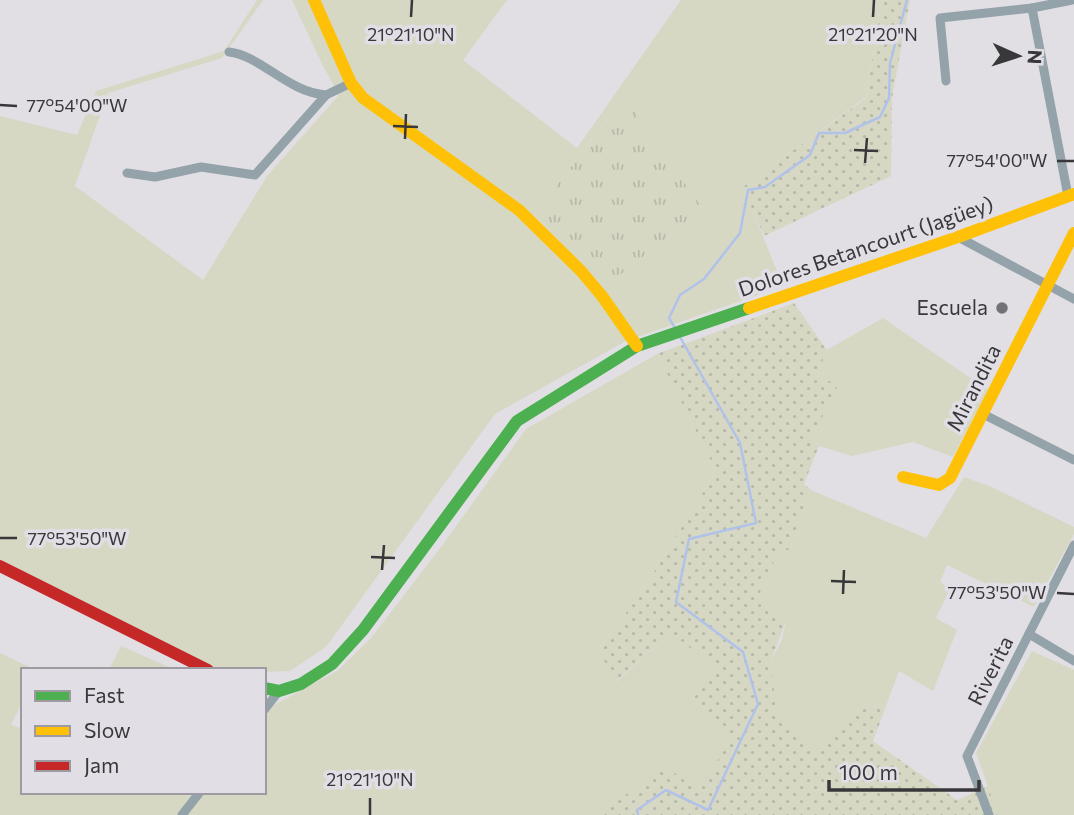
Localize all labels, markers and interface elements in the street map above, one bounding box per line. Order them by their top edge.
north arrow [983,21,1053,91]
text: 21°21'10"N [367,23,455,45]
text: 21°21'20"N [828,23,918,45]
text: N [1024,49,1047,65]
text: 77°54'00"W [27,94,127,116]
text: 77°54'00"W [947,149,1047,171]
street label: Dolores Betancourt (Jagüey) [735,190,996,301]
place label: Escuela [917,294,988,319]
marker: Escuela [994,300,1010,316]
street label: Mirandita [940,340,1005,435]
text: 77°53'50"W [27,527,127,549]
text: 77°53'50"W [947,581,1047,603]
street label: Riverita [962,632,1018,709]
legend [21,668,266,794]
text: Fast [84,682,125,707]
text: Slow [84,717,131,742]
scale bar [829,748,979,792]
text: Jam [84,752,119,777]
text: 100 m [839,759,898,784]
text: 21°21'10"N [326,768,414,790]

